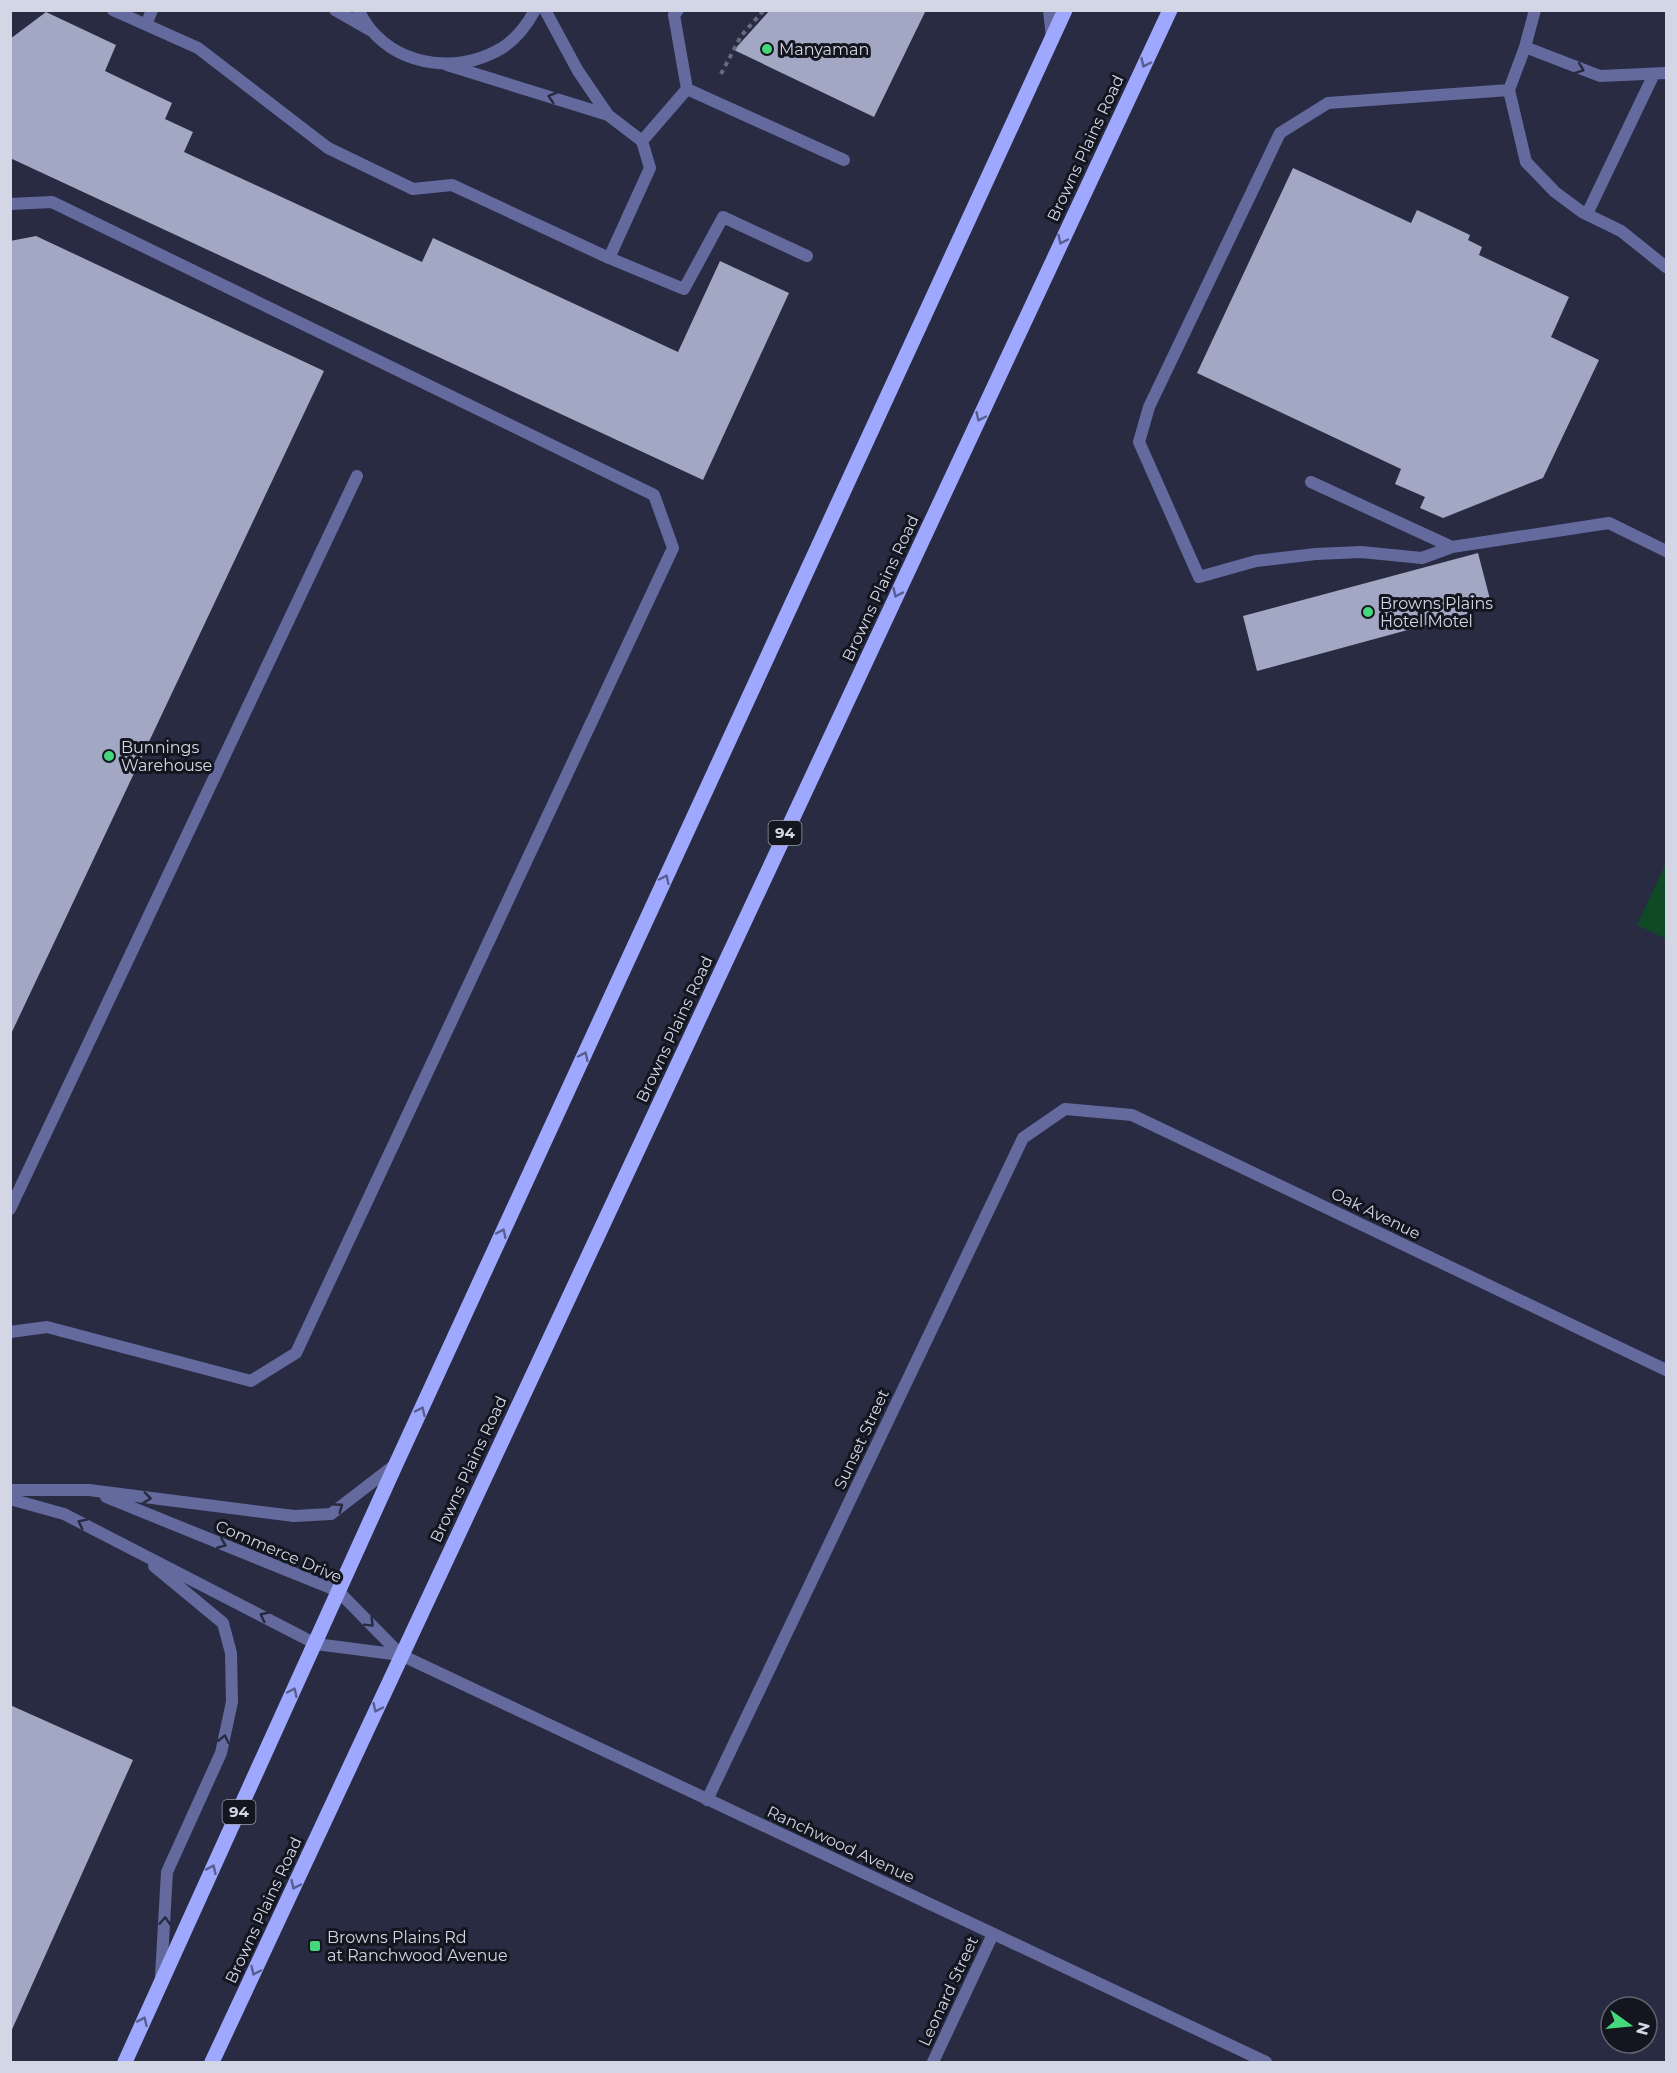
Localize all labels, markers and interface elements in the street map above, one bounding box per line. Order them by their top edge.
place label: Manyaman [779,40,869,59]
marker: Manyaman [760,42,774,56]
one-way arrow [1140,57,1152,68]
one-way arrow [1574,62,1585,74]
street label: Browns Plains Road [1043,72,1128,224]
one-way arrow [547,92,558,104]
one-way arrow [1058,234,1070,245]
one-way arrow [975,410,987,421]
street label: Browns Plains Road [838,512,923,664]
one-way arrow [893,587,905,598]
place label: Browns Plains Hotel Motel [1380,594,1493,631]
marker: Browns Plains Hotel Motel [1361,605,1375,619]
place label: Bunnings Warehouse [121,738,212,775]
marker: Bunnings Warehouse [102,749,116,763]
road number: 94 [768,821,802,845]
one-way arrow [658,875,670,886]
street label: Browns Plains Road [632,953,717,1105]
one-way arrow [577,1052,589,1063]
street label: Oak Avenue [1328,1184,1424,1243]
one-way arrow [495,1229,507,1240]
street label: Sunset Street [830,1386,893,1492]
street label: Browns Plains Road [426,1393,511,1545]
one-way arrow [413,1406,425,1417]
one-way arrow [143,1491,152,1503]
one-way arrow [333,1504,344,1515]
street label: Commerce Drive [213,1516,345,1587]
one-way arrow [78,1519,88,1530]
one-way arrow [215,1537,226,1549]
one-way arrow [259,1612,270,1624]
one-way arrow [362,1616,373,1627]
one-way arrow [286,1688,298,1699]
one-way arrow [372,1702,384,1713]
one-way arrow [217,1734,230,1744]
road number: 94 [222,1800,256,1824]
street label: Ranchwood Avenue [764,1802,918,1887]
street label: Browns Plains Road [221,1834,306,1986]
one-way arrow [205,1865,217,1876]
one-way arrow [290,1879,302,1890]
one-way arrow [158,1917,171,1926]
place label: Browns Plains Rd at Ranchwood Avenue [327,1928,508,1965]
street label: Leonard Street [915,1933,982,2049]
marker: Browns Plains Rd at Ranchwood Avenue [308,1939,322,1953]
one-way arrow [250,1964,262,1975]
north arrow [1599,1995,1659,2055]
one-way arrow [136,2017,148,2028]
text: N [1632,2020,1654,2037]

